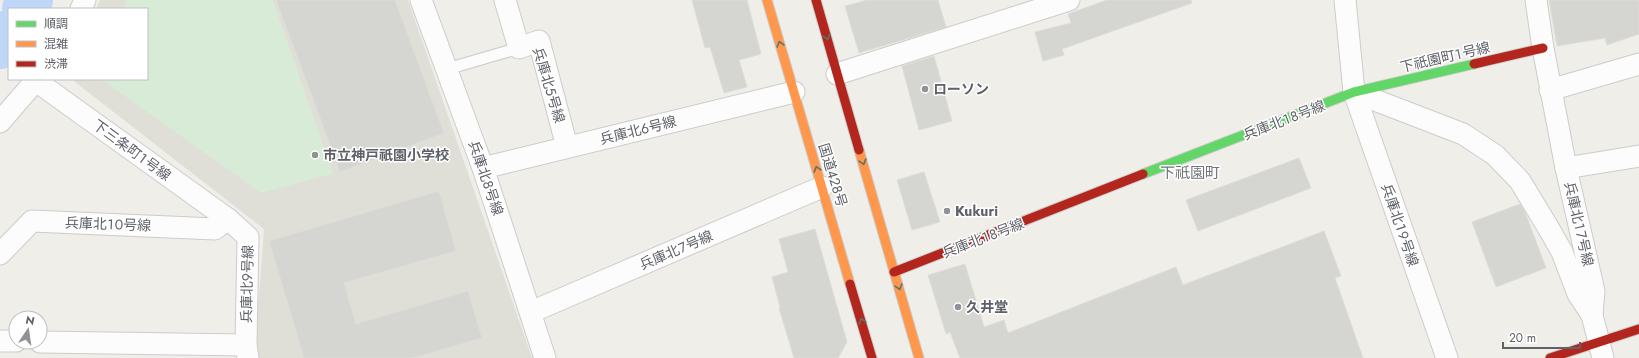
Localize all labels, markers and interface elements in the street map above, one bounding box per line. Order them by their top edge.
legend [8,8,148,80]
text: 順調 [44,15,68,33]
one-way arrow [822,34,831,41]
text: 混雑 [44,35,68,53]
street label: 下祇園町１号線 [1398,37,1492,77]
one-way arrow [776,41,785,48]
street label: 兵庫北５号線 [528,45,570,125]
text: 渋滞 [44,55,68,73]
place label: ローソン [933,79,989,99]
marker: ローソン [920,84,930,94]
street label: 兵庫北１８号線 [1240,95,1328,145]
street label: 兵庫北６号線 [598,111,678,149]
street label: 下三条町１号線 [89,115,175,185]
street label: 兵庫北８号線 [464,138,508,218]
street label: 国道428号 [814,141,852,209]
place label: 市立神戸祇園小学校 [323,145,449,165]
marker: 市立神戸祇園小学校 [310,150,320,160]
one-way arrow [858,159,867,166]
district label: 下祇園町 [1160,162,1220,184]
one-way arrow [813,166,822,173]
street label: 兵庫北１７号線 [1560,180,1598,268]
street label: 兵庫北１９号線 [1377,181,1423,269]
place label: Kukuri [955,201,998,221]
marker: Kukuri [942,206,952,216]
street label: 兵庫北１０号線 [65,213,151,235]
street label: 兵庫北１８号線 [939,213,1027,263]
street label: 兵庫北７号線 [636,226,716,274]
street label: 兵庫北９号線 [236,245,258,323]
one-way arrow [894,284,903,291]
place label: 久井堂 [966,297,1008,317]
marker: 久井堂 [953,302,963,312]
north arrow [8,310,48,350]
text: N [24,311,36,329]
one-way arrow [858,317,867,324]
scale bar [1503,324,1580,350]
text: 20 m [1509,329,1536,347]

